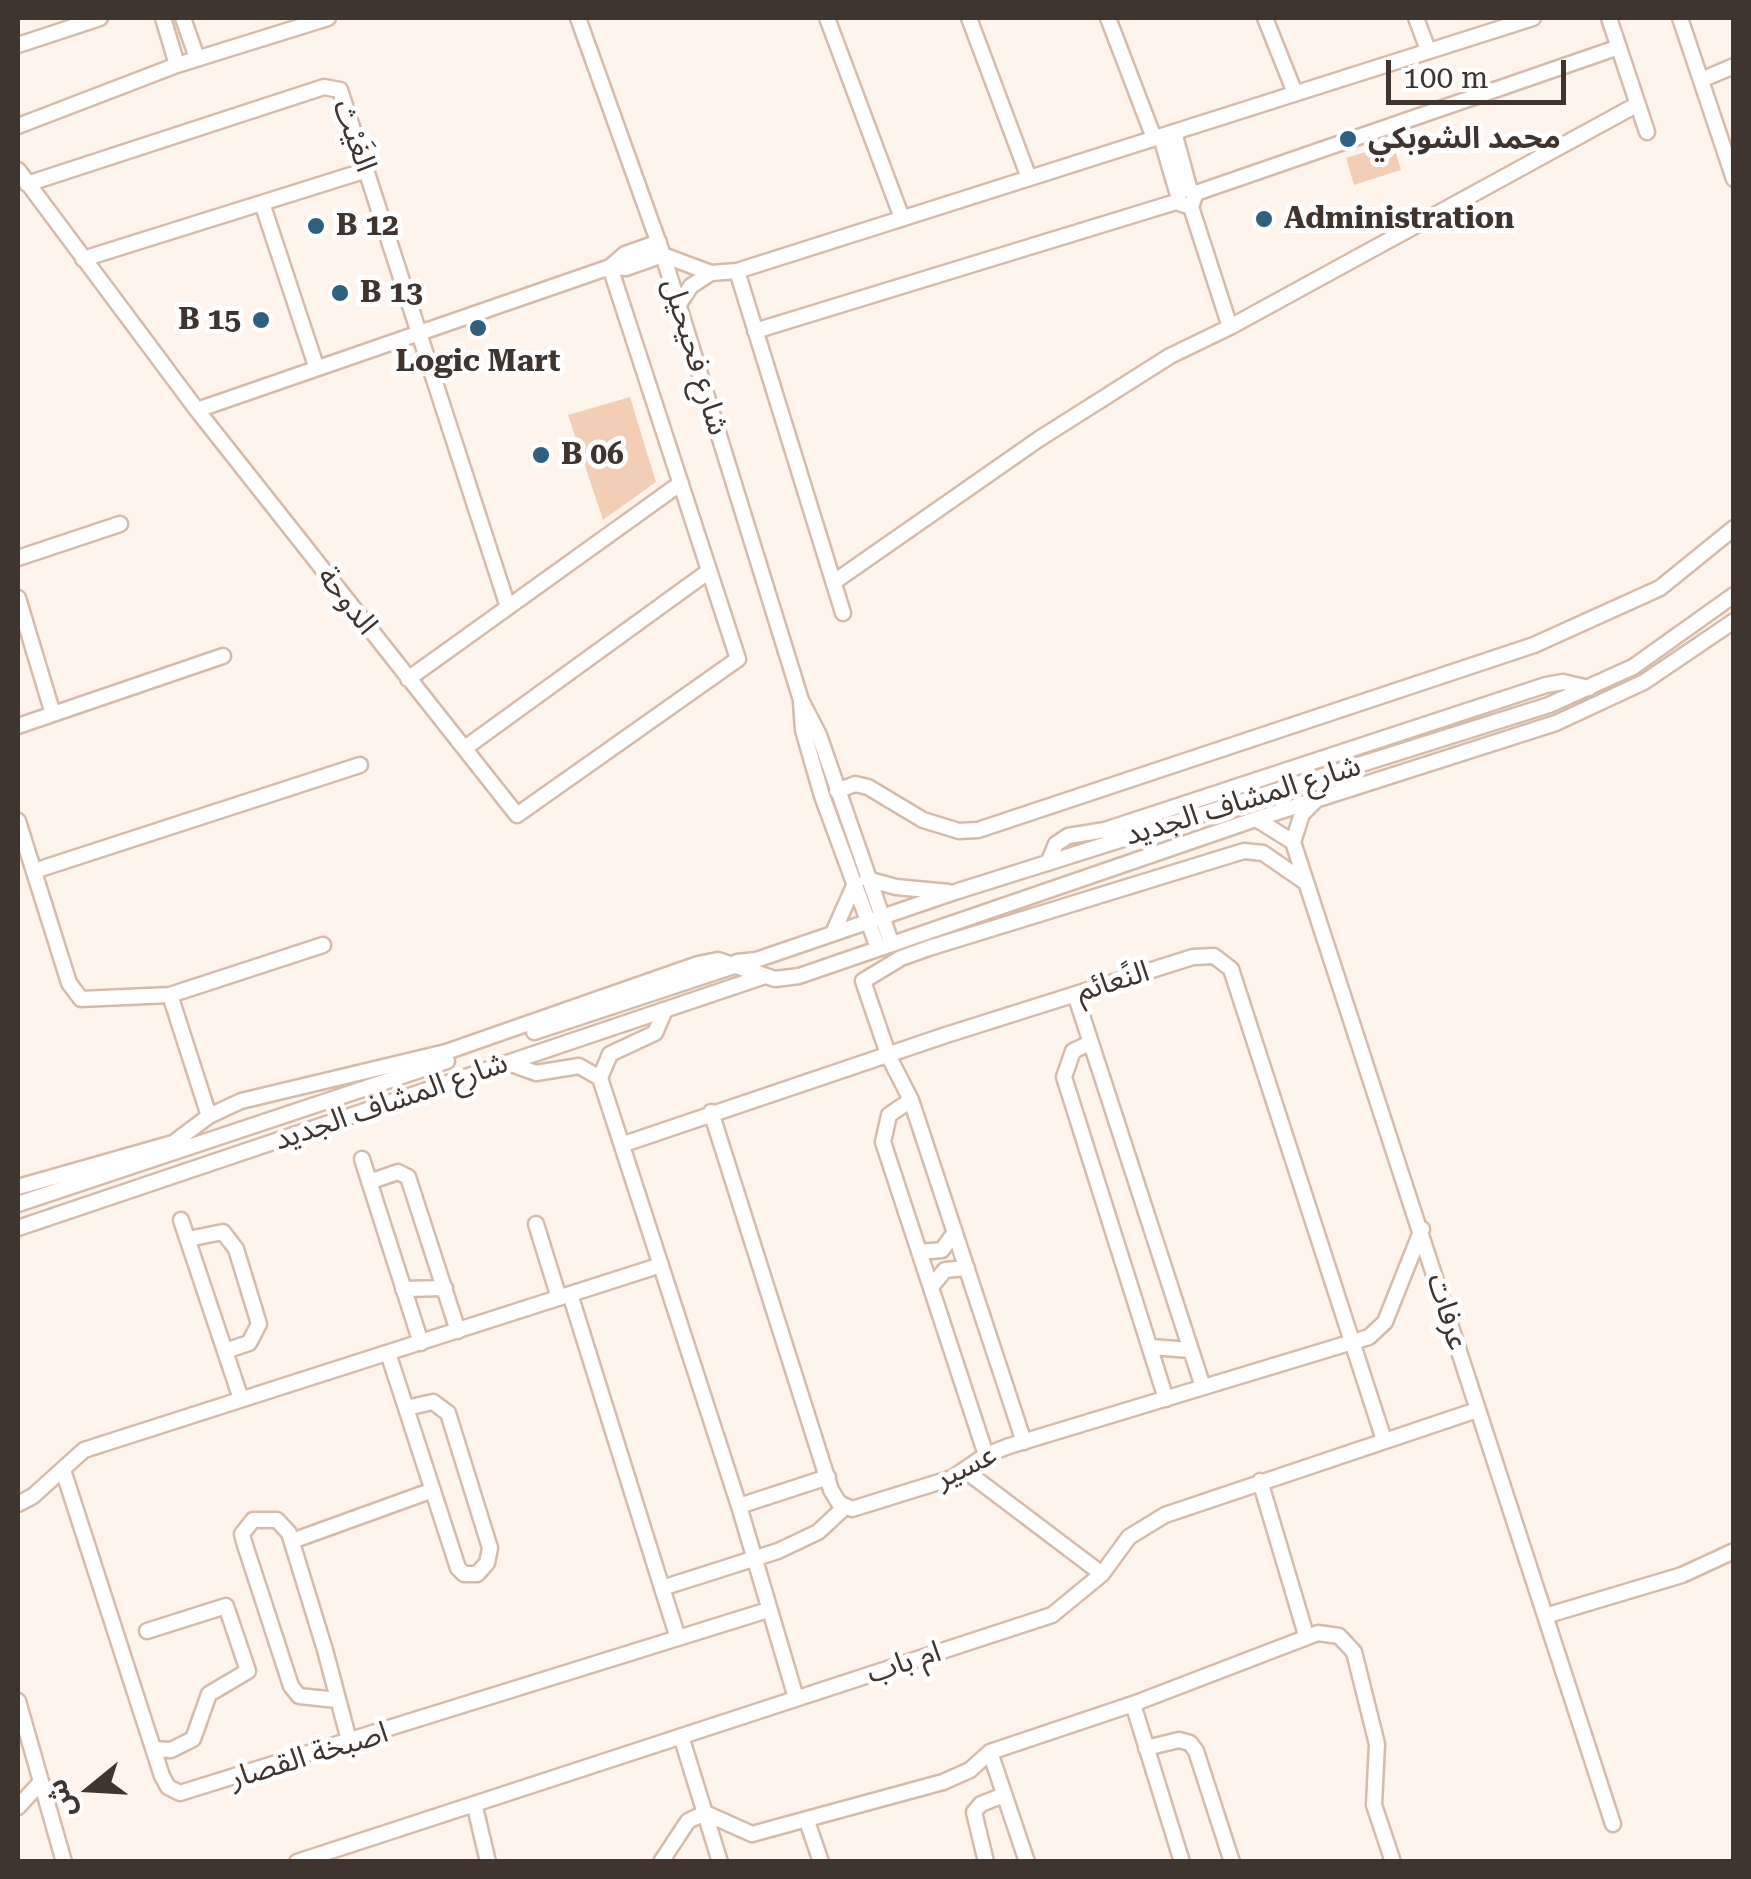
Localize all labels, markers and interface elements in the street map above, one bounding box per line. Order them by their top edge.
scale bar [1391,40,1571,102]
text: 100 m [1403,60,1488,95]
street label: الغَيْث [324,95,384,177]
place label: محمد الشوبكي [1368,121,1561,157]
marker: محمد الشوبكي [1337,128,1359,150]
place label: Administration [1284,201,1514,237]
place label: B 12 [336,208,399,244]
marker: Administration [1253,208,1275,230]
marker: B 12 [305,215,327,237]
street label: شارع فحيحيل [654,274,736,440]
place label: B 13 [360,275,423,311]
marker: B 13 [329,282,351,304]
place label: B 15 [178,302,241,338]
marker: B 15 [250,309,272,331]
marker: Logic Mart [467,317,489,339]
place label: Logic Mart [396,344,560,380]
place label: B 06 [561,437,624,473]
marker: B 06 [530,444,552,466]
street label: الدوحة [309,560,385,642]
street label: شارع المشاف الجديد [1121,748,1365,854]
street label: النًعائم [1072,954,1154,1010]
street label: شارع المشاف الجديد [270,1045,512,1159]
street label: عرفات [1418,1269,1476,1355]
street label: عسير [930,1437,1002,1497]
street label: ام باب [862,1634,946,1692]
street label: اصبخة القصار [225,1715,393,1797]
north arrow [40,1739,140,1839]
text: ش [39,1775,83,1822]

